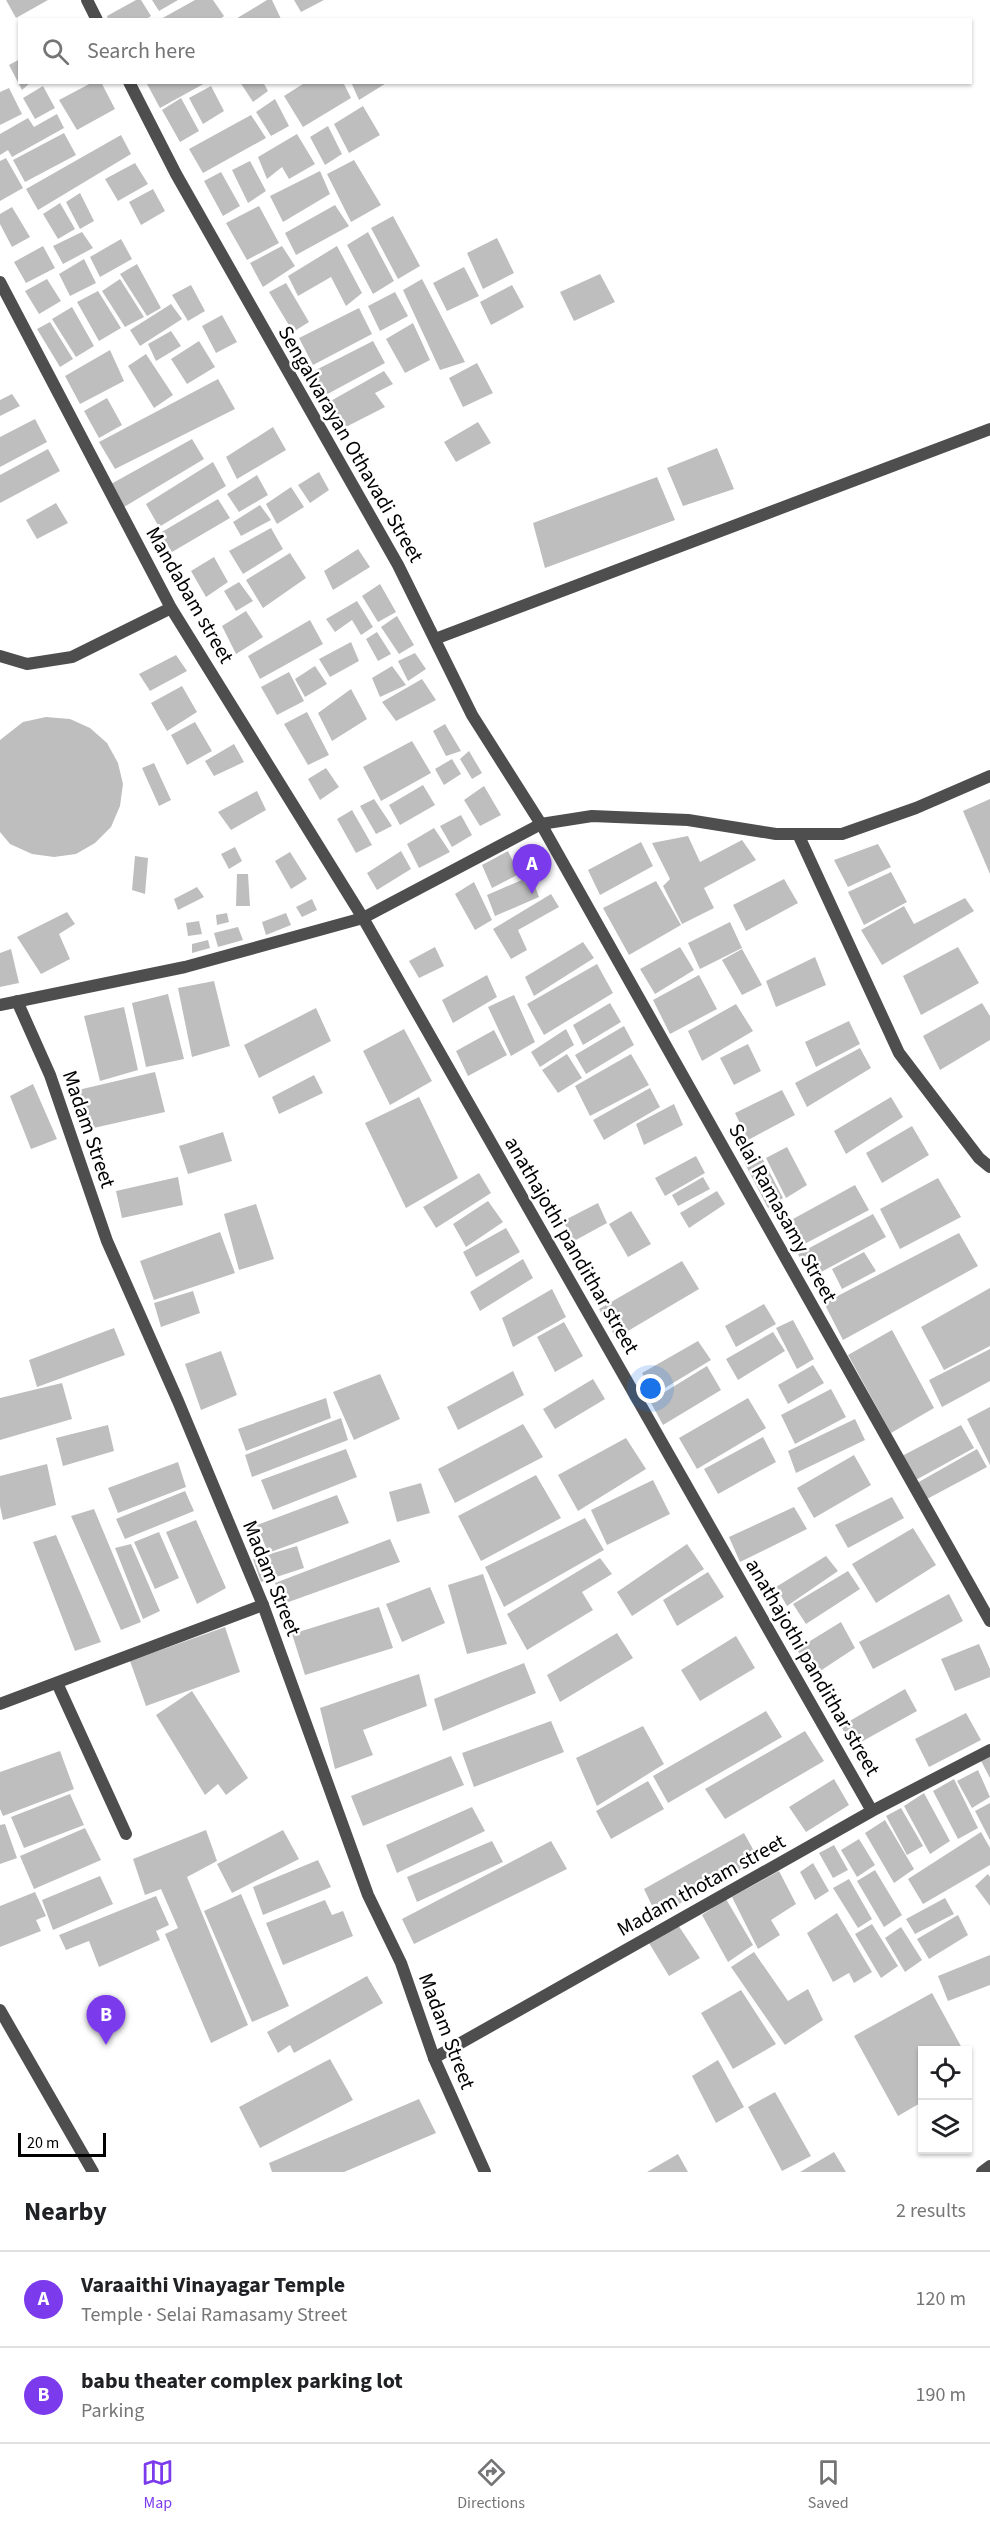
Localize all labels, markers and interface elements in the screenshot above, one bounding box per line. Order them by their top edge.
search box [18,18,972,84]
icon: search [39,35,72,68]
text: Search here [87,35,195,67]
street label: Sengalvarayan Othavadi Street [271,320,431,568]
street label: Mandabam street [139,521,241,669]
pin: A [512,844,552,894]
street label: Madam Street [55,1066,123,1192]
street label: Selai Ramasamy Street [721,1118,845,1308]
street label: anathajothi pandithar street [497,1131,647,1359]
your location [636,1374,665,1403]
street label: Madam Street [235,1516,309,1640]
street label: anathajothi pandithar street [738,1553,888,1781]
street label: Madam thotam street [611,1826,791,1944]
street label: Madam Street [411,1969,483,2093]
pin: B [86,1996,126,2045]
map controls [918,2046,972,2154]
button: locate [918,2046,972,2100]
button: layers [918,2100,972,2154]
scale bar [18,2130,106,2158]
text: 20 m [27,2132,59,2154]
text: Nearby [24,2193,107,2230]
text: 2 results [896,2197,966,2225]
text: Varaaithi Vinayagar Temple [81,2269,345,2301]
text: A [38,2285,49,2313]
text: 120 m [916,2285,966,2313]
text: Temple · Selai Ramasamy Street [81,2301,347,2329]
text: babu theater complex parking lot [81,2365,403,2397]
text: B [37,2381,50,2409]
text: 190 m [916,2381,966,2409]
text: Parking [81,2397,144,2425]
tab: Map [141,2456,174,2514]
tab: Directions [457,2456,525,2514]
tab: Saved [808,2456,849,2514]

